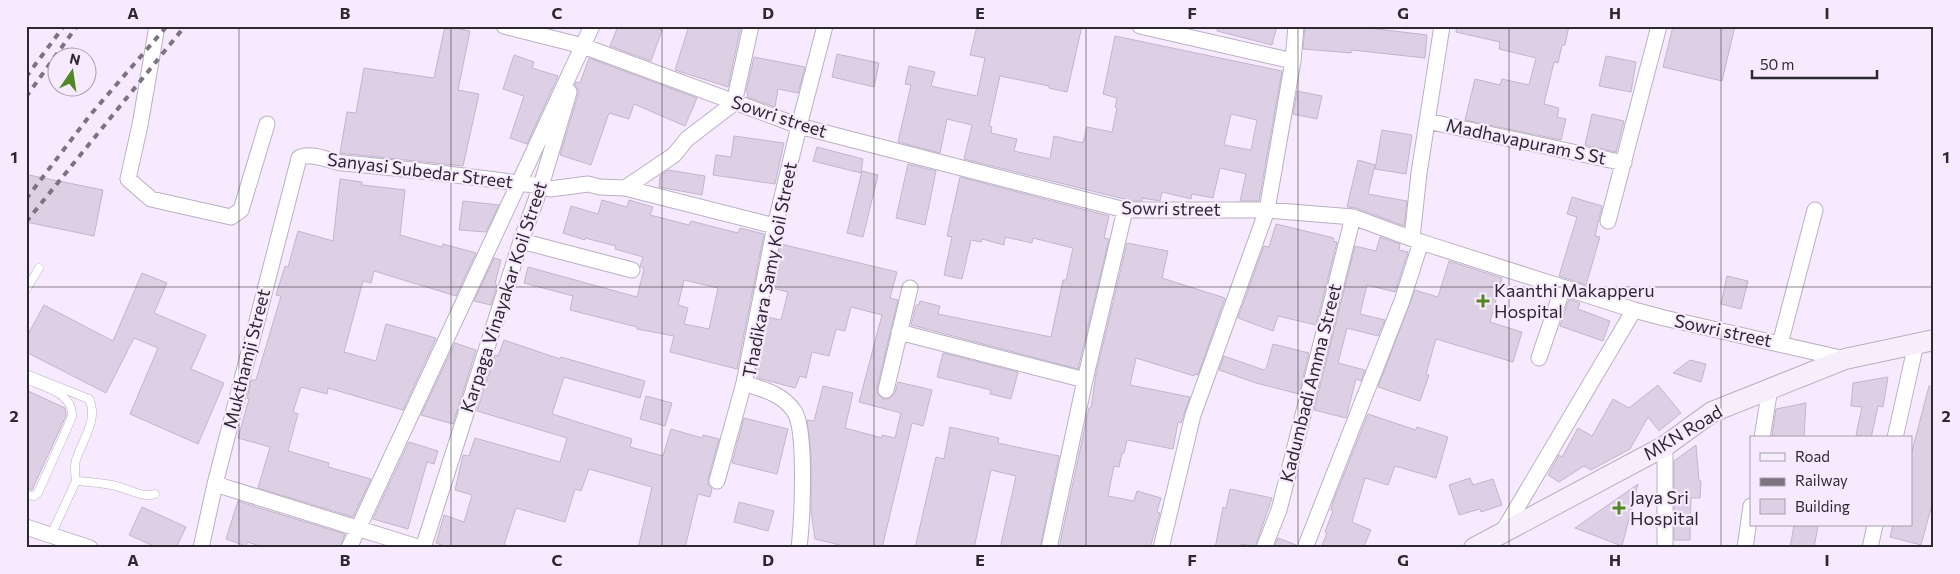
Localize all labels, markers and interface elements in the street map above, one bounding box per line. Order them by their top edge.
text: A [127,3,139,22]
text: B [340,3,351,22]
text: C [552,3,563,22]
text: D [762,3,774,22]
text: E [975,3,985,22]
text: F [1187,3,1197,22]
text: G [1397,3,1409,22]
text: H [1609,3,1621,22]
text: I [1824,3,1830,22]
north arrow [48,48,98,98]
scale bar [1752,48,1878,80]
text: N [68,49,82,68]
text: 50 m [1760,55,1794,73]
street label: Sowri street [729,90,830,142]
street label: Madhavapuram S St [1444,113,1608,169]
text: 1 [10,147,18,166]
text: 1 [1942,147,1950,166]
street label: Sanyasi Subedar Street [326,148,514,192]
street label: Thadikara Samy Koil Street [737,160,801,380]
street label: Karpaga Vinayakar Koil Street [455,178,551,415]
street label: Sowri street [1121,196,1221,220]
place label: Kaanthi Makapperu Hospital [1494,279,1655,322]
street label: Kadumbadi Amma Street [1275,281,1345,484]
street label: Mukthamji Street [218,287,274,431]
marker: Kaanthi Makapperu Hospital [1476,294,1490,308]
street label: Sowri street [1672,309,1774,351]
street label: MKN Road [1639,400,1726,464]
text: 2 [9,406,19,425]
text: 2 [1941,406,1951,425]
legend [1750,436,1912,526]
text: Road [1795,447,1830,465]
text: Railway [1795,471,1848,489]
place label: Jaya Sri Hospital [1630,486,1699,529]
text: Building [1795,497,1850,515]
marker: Jaya Sri Hospital [1612,501,1626,515]
text: A [127,550,139,569]
text: B [340,550,351,569]
text: C [552,550,563,569]
text: D [762,550,774,569]
text: E [975,550,985,569]
text: F [1187,550,1197,569]
text: G [1397,550,1409,569]
text: H [1609,550,1621,569]
text: I [1824,550,1830,569]

